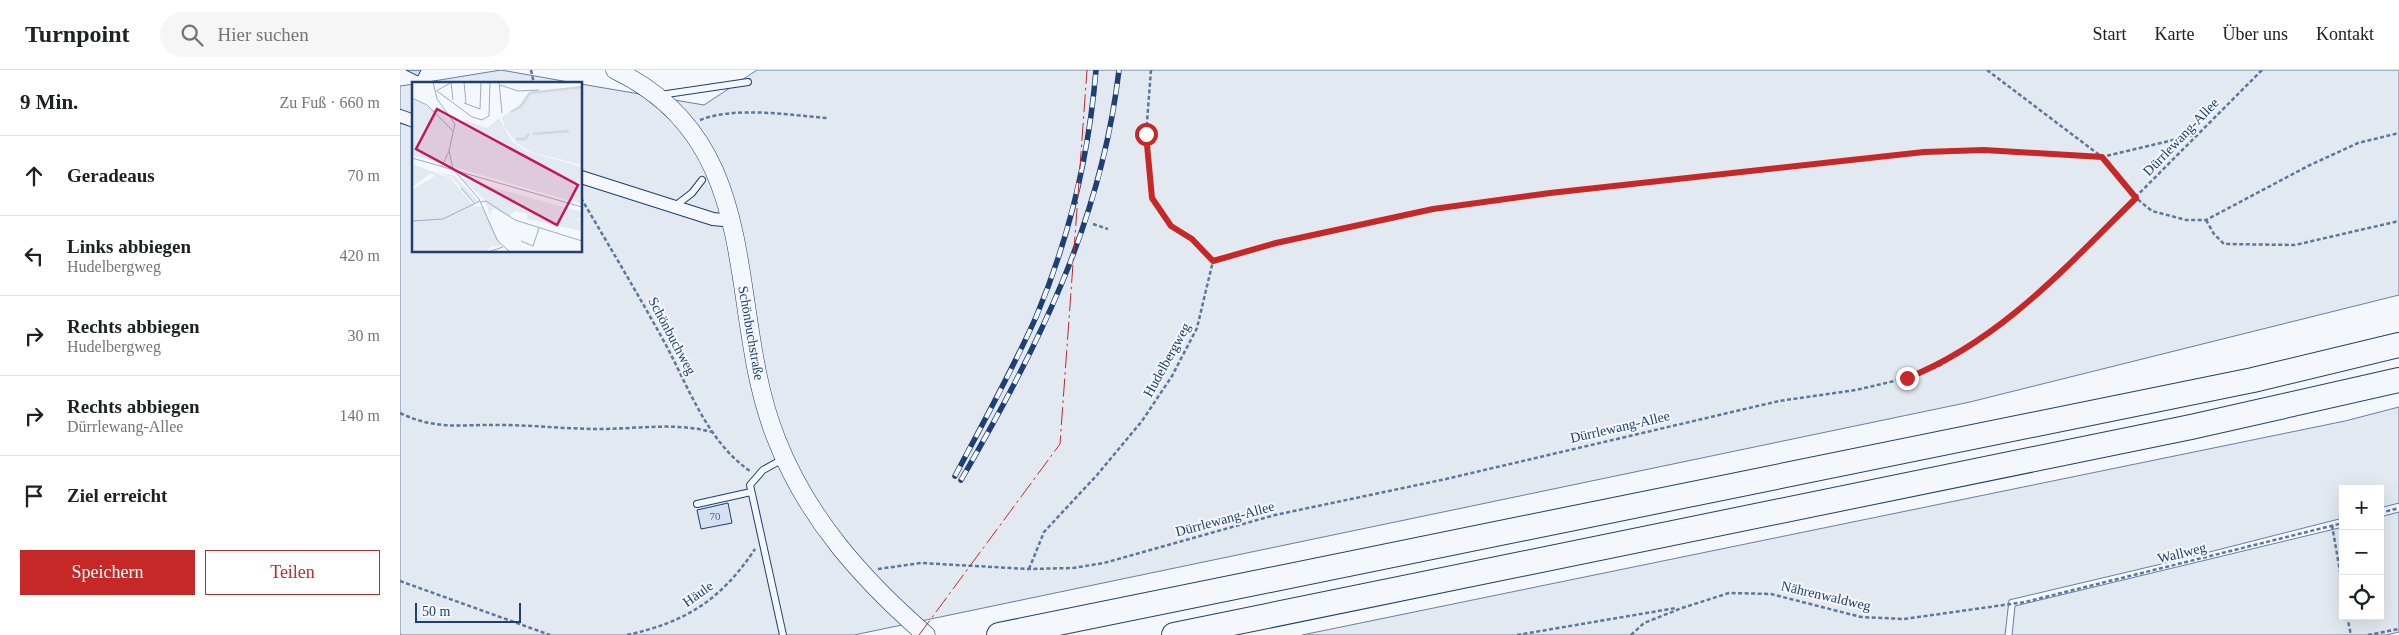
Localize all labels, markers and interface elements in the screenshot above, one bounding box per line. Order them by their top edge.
search box [160,12,510,57]
text: Turnpoint [25,21,130,47]
icon: search [178,21,206,49]
text: Hier suchen [218,24,309,45]
text: Start [2093,24,2127,44]
text: Karte [2155,24,2195,44]
text: Über uns [2223,24,2288,44]
text: Kontakt [2316,24,2374,44]
inset map [412,82,582,252]
text: 9 Min. [20,90,78,114]
text: Zu Fuß · 660 m [280,94,380,111]
street label: Dürrlewang-Allee [2140,95,2222,179]
route start [1135,123,1158,146]
icon: ahead [20,162,48,190]
text: Geradeaus [67,165,155,186]
text: 70 m [348,167,380,184]
text: Links abbiegen [67,236,191,257]
icon: left [20,242,48,270]
text: 420 m [340,247,380,264]
text: Hudelbergweg [67,258,161,275]
street label: Schönbuchstraße [735,285,767,381]
street label: Schönbuchweg [645,295,699,377]
text: Rechts abbiegen [67,316,199,337]
street label: Hudelbergweg [1141,320,1193,400]
icon: right [20,322,48,350]
text: 30 m [348,327,380,344]
text: Hudelbergweg [67,338,161,355]
route end [1896,367,1919,390]
text: Rechts abbiegen [67,396,199,417]
icon: right [20,402,48,430]
text: 140 m [340,407,380,424]
street label: Dürrlewang-Allee [1569,408,1671,446]
text: Dürrlewang-Allee [67,418,183,435]
icon: arrive [20,482,48,510]
text: Ziel erreicht [67,485,167,506]
map controls [2339,485,2384,620]
button: + [2339,485,2384,530]
street label: Dürrlewang-Allee [1174,499,1276,539]
house number: 70 [710,510,721,522]
button: − [2339,530,2384,575]
street label: Wallweg [2156,540,2208,566]
button: Speichern [20,550,195,595]
button: Teilen [205,550,380,595]
button: locate [2339,575,2384,620]
street label: Häule [680,578,716,610]
street label: Nährenwaldweg [1780,578,1872,614]
scale bar [415,600,521,623]
text: 50 m [422,604,450,619]

